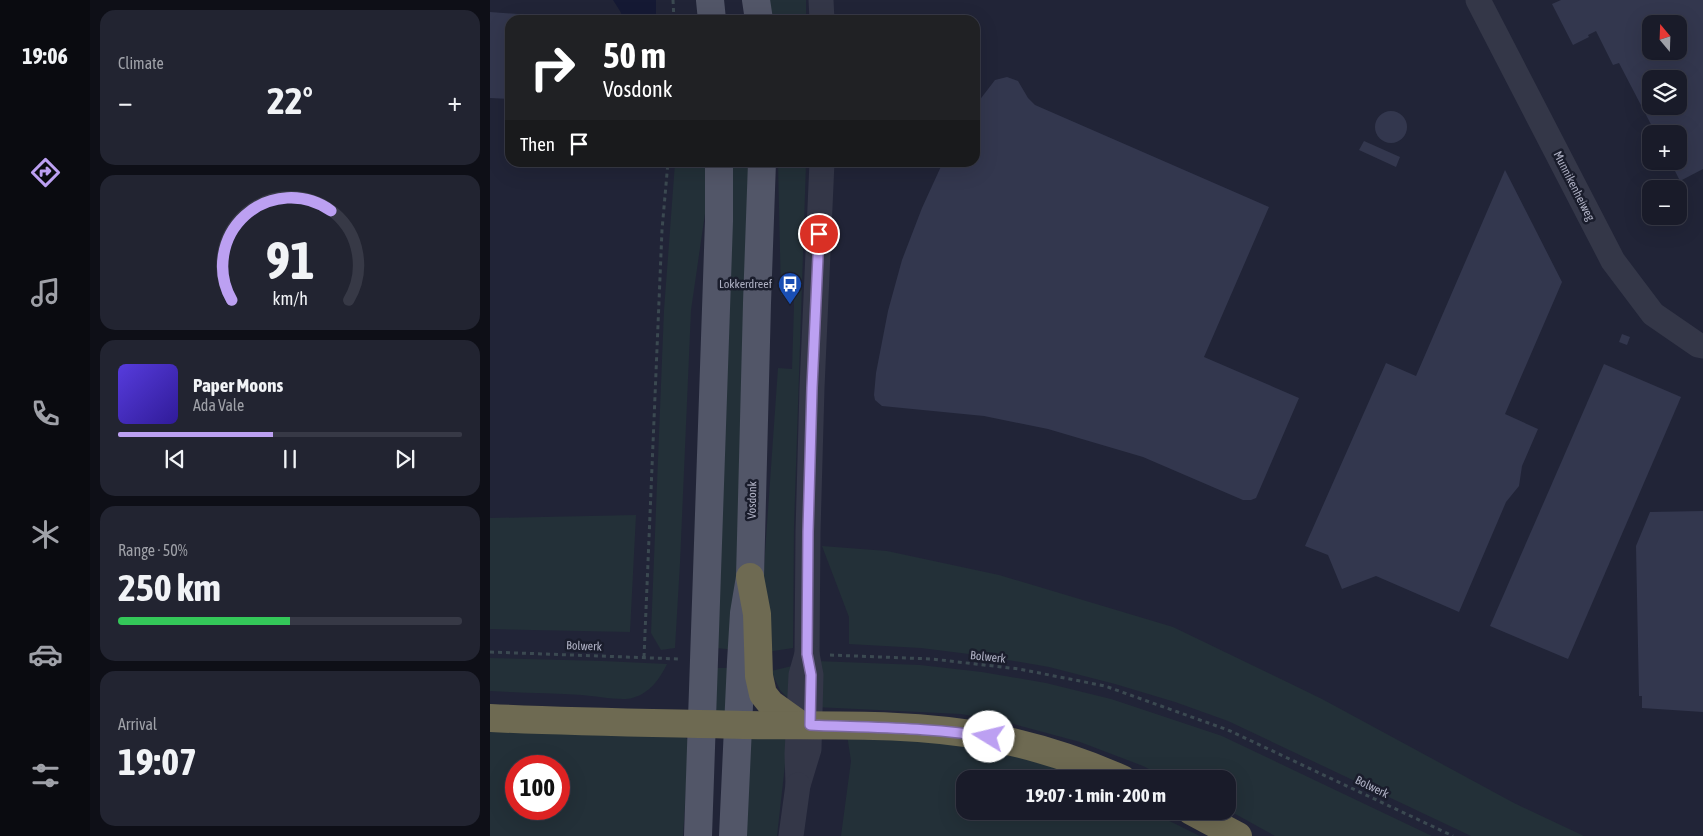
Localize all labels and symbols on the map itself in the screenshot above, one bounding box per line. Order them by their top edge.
north arrow [1642,15,1688,60]
street label: Munnikenheiweg [1550,149,1598,224]
pin [798,213,840,255]
bus stop icon: Lokkerdreef [777,271,803,305]
place label: Lokkerdreef [719,277,773,291]
street label: Vosdonk [745,480,759,519]
street label: Bolwerk [566,638,603,654]
street label: Bolwerk [970,648,1007,666]
position arrow [962,710,1014,762]
speed limit sign: 100 [505,755,570,820]
street label: Bolwerk [1353,773,1392,801]

